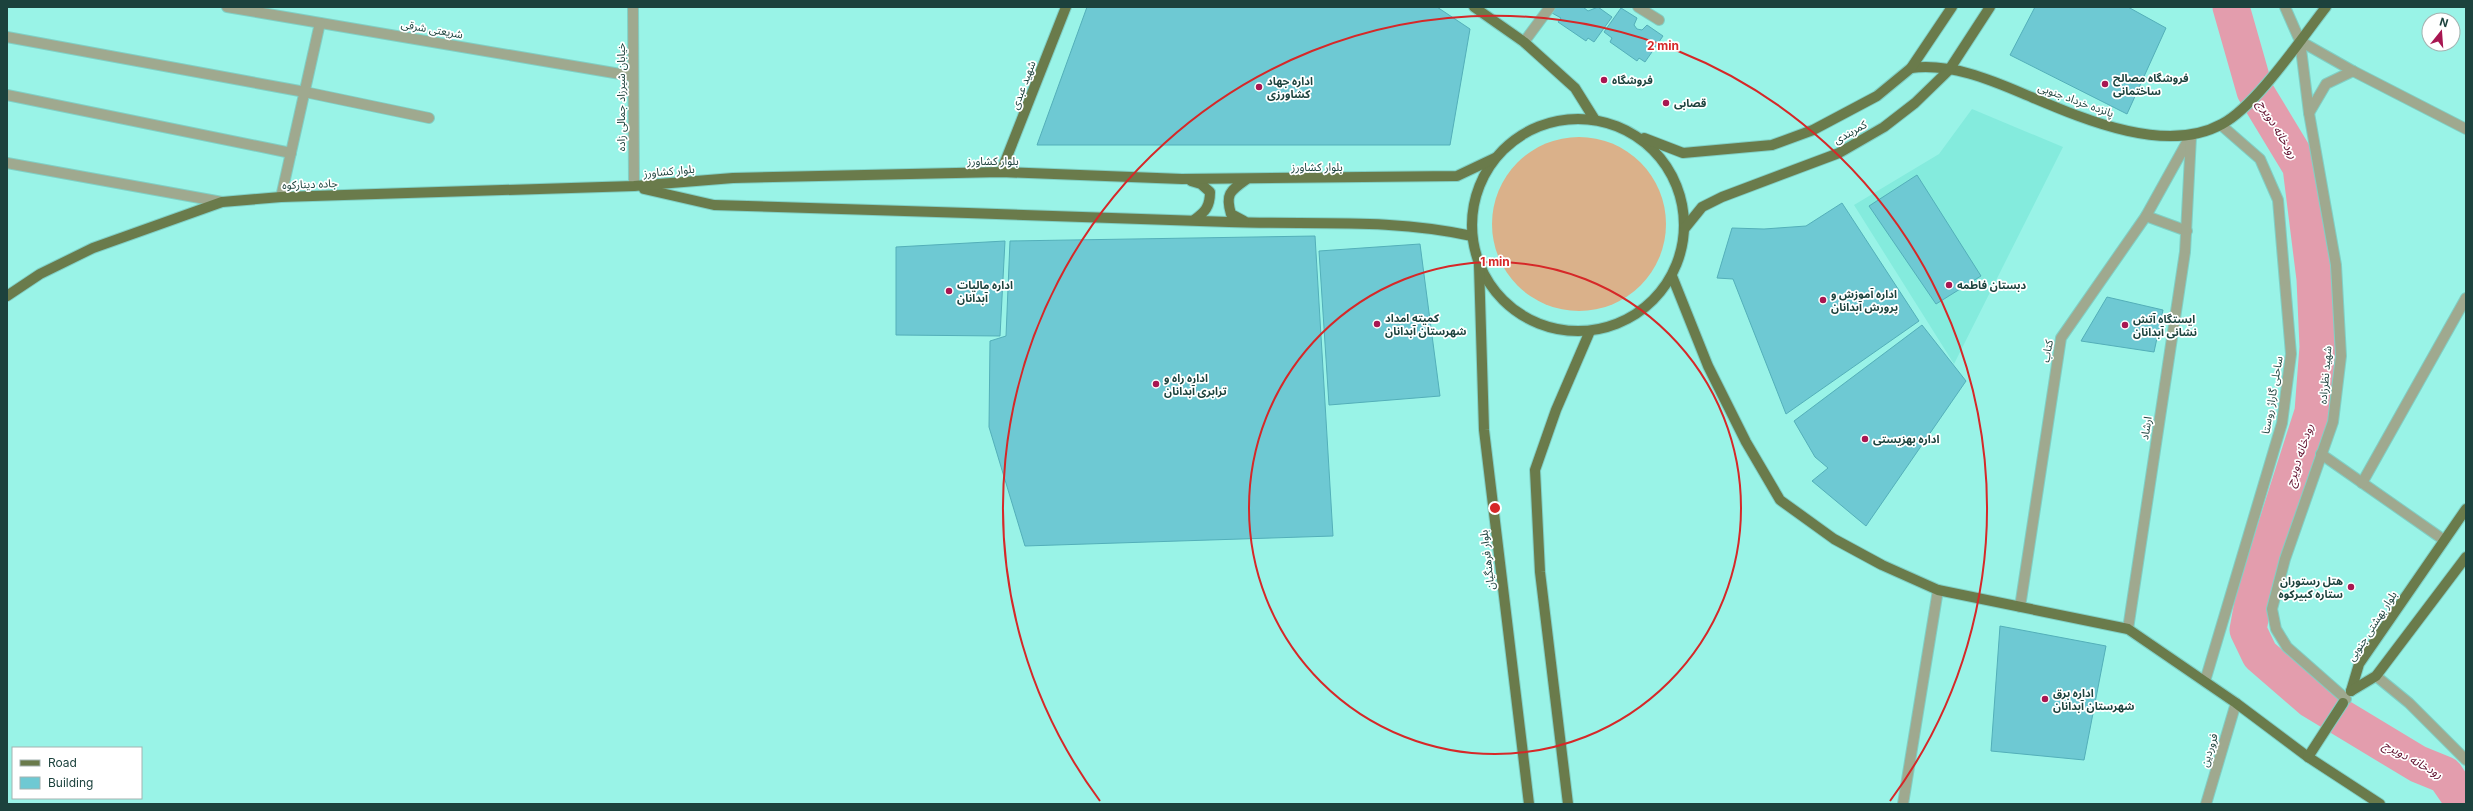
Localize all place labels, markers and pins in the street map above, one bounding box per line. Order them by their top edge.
place label: فروشگاه مصالح ساختمانی [2113,71,2189,98]
place label: فروشگاه [1612,73,1653,87]
place label: اداره جهاد کشاورزی [1267,74,1313,101]
marker: فروشگاه [1599,75,1609,85]
marker: فروشگاه مصالح ساختمانی [2100,79,2110,89]
marker: اداره جهاد کشاورزی [1254,82,1264,92]
place label: قصابی [1674,96,1707,110]
marker: قصابی [1661,98,1671,108]
place label: اداره مالیات آبدانان [957,278,1013,305]
place label: دبستان فاطمه [1957,278,2027,292]
marker: دبستان فاطمه [1944,280,1954,290]
marker: اداره مالیات آبدانان [944,286,954,296]
place label: اداره آموزش و پرورش آبدانان [1831,287,1898,315]
marker: اداره آموزش و پرورش آبدانان [1818,295,1828,305]
place label: کمیته امداد شهرستان آبدانان [1385,311,1466,338]
place label: ایستگاه آتش نشانی آبدانان [2133,312,2197,339]
marker: کمیته امداد شهرستان آبدانان [1372,319,1382,329]
marker: ایستگاه آتش نشانی آبدانان [2120,320,2130,330]
place label: اداره راه و ترابری آبدانان [1164,371,1227,398]
marker: اداره راه و ترابری آبدانان [1151,379,1161,389]
place label: اداره بهزیستی [1873,432,1939,446]
marker: اداره بهزیستی [1860,434,1870,444]
centre of rings [1488,501,1502,515]
place label: هتل رستوران ستاره کبیرکوه [2279,574,2343,601]
marker: هتل رستوران ستاره کبیرکوه [2346,582,2356,592]
place label: اداره برق شهرستان آبدانان [2053,686,2134,713]
marker: اداره برق شهرستان آبدانان [2040,694,2050,704]

